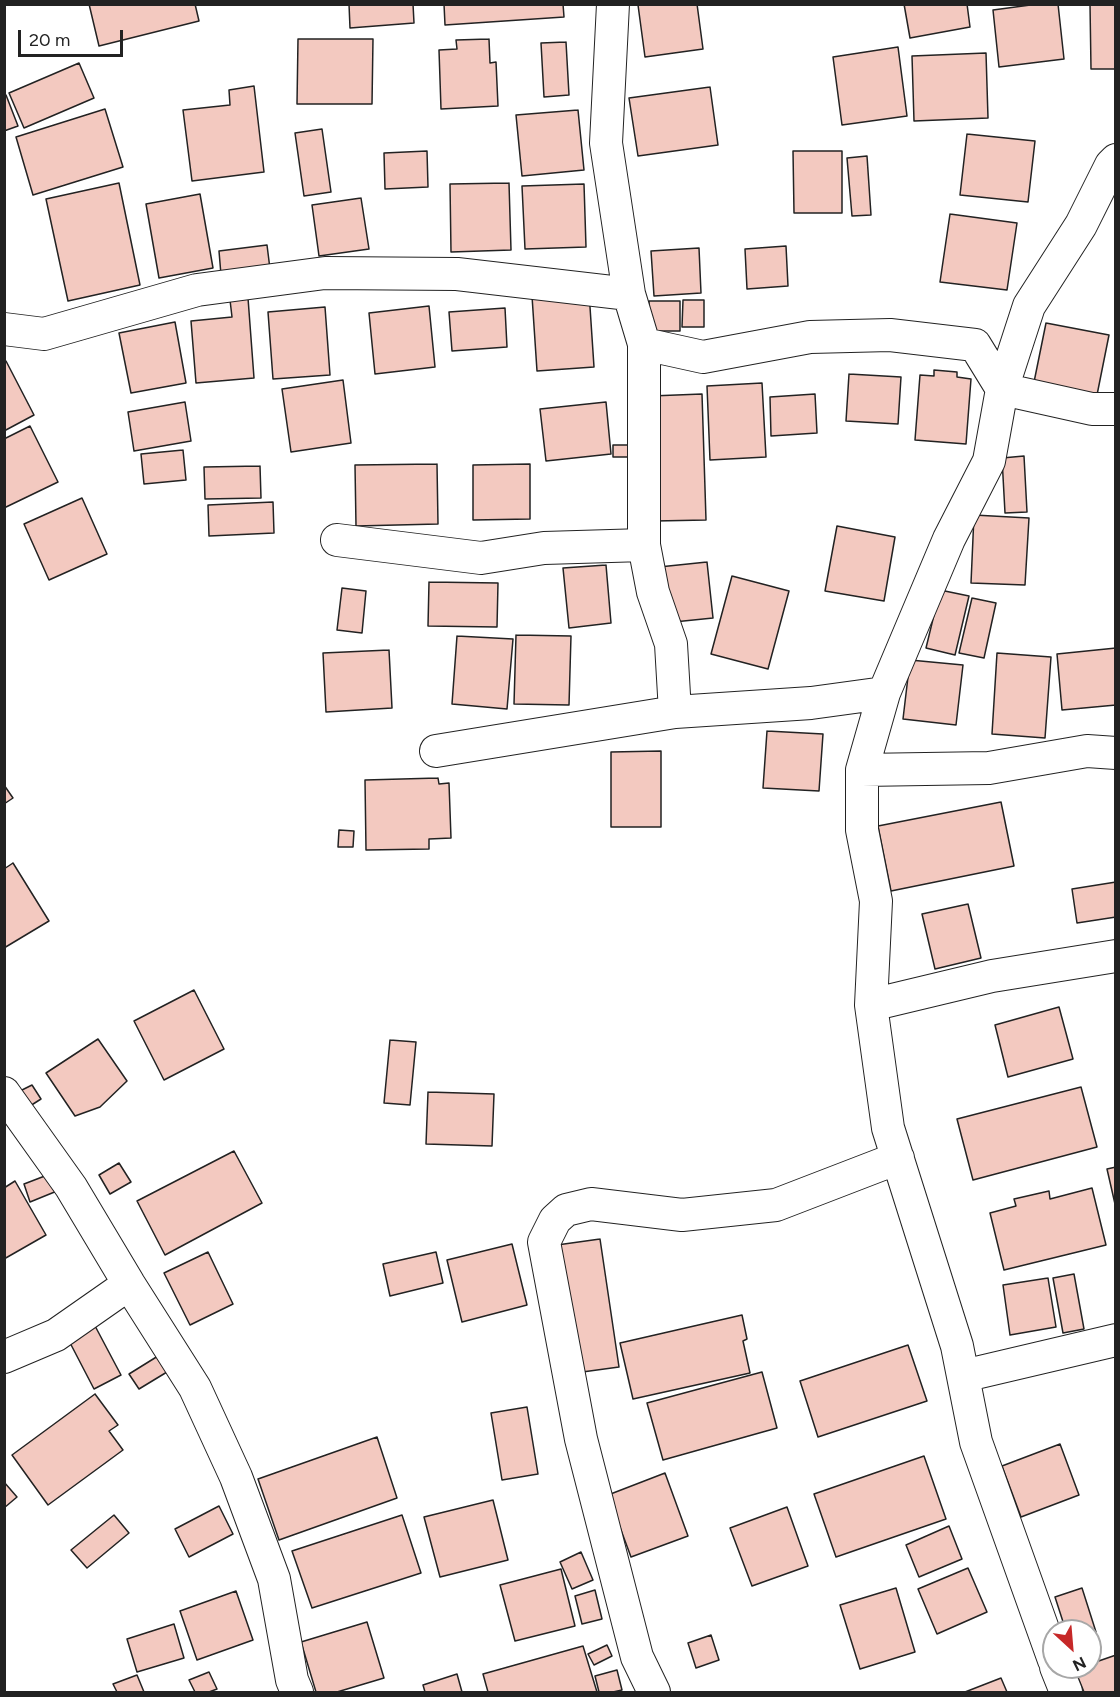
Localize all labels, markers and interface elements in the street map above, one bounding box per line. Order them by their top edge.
scale bar [21,18,126,56]
text: 20 m [29,29,70,51]
north arrow [1042,1619,1102,1679]
text: N [1070,1653,1089,1675]

